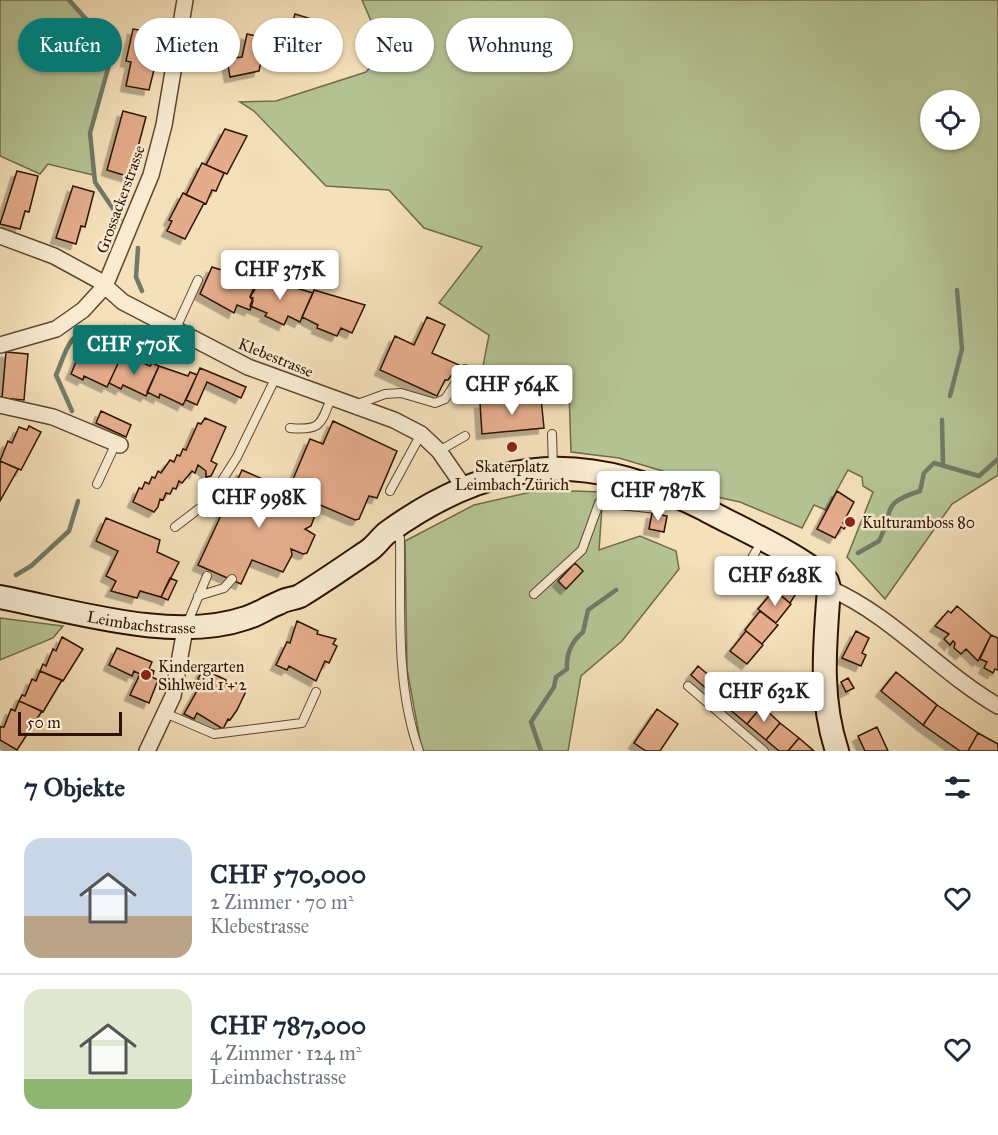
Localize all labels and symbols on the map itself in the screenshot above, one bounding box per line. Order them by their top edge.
street label: Grossackerstrasse [92,142,149,256]
pin: CHF 375K [218,250,342,301]
pin: CHF 570K [72,325,196,376]
street label: Klebestrasse [235,334,316,381]
pin: CHF 564K [450,365,574,416]
marker: Skaterplatz Leimbach Zürich [505,440,519,454]
place label: Skaterplatz Leimbach Zürich [455,457,569,494]
pin: CHF 787K [596,471,720,522]
pin: CHF 998K [197,478,321,529]
place label: Kulturamboss 80 [862,513,975,532]
marker: Kulturamboss 80 [843,515,857,529]
pin: CHF 628K [713,556,837,607]
street label: Leimbachstrasse [86,607,196,637]
place label: Kindergarten Sihlweid 1 + 2 [158,657,247,694]
marker: Kindergarten Sihlweid 1 + 2 [139,668,153,682]
pin: CHF 632K [702,672,826,723]
scale bar [18,709,122,736]

